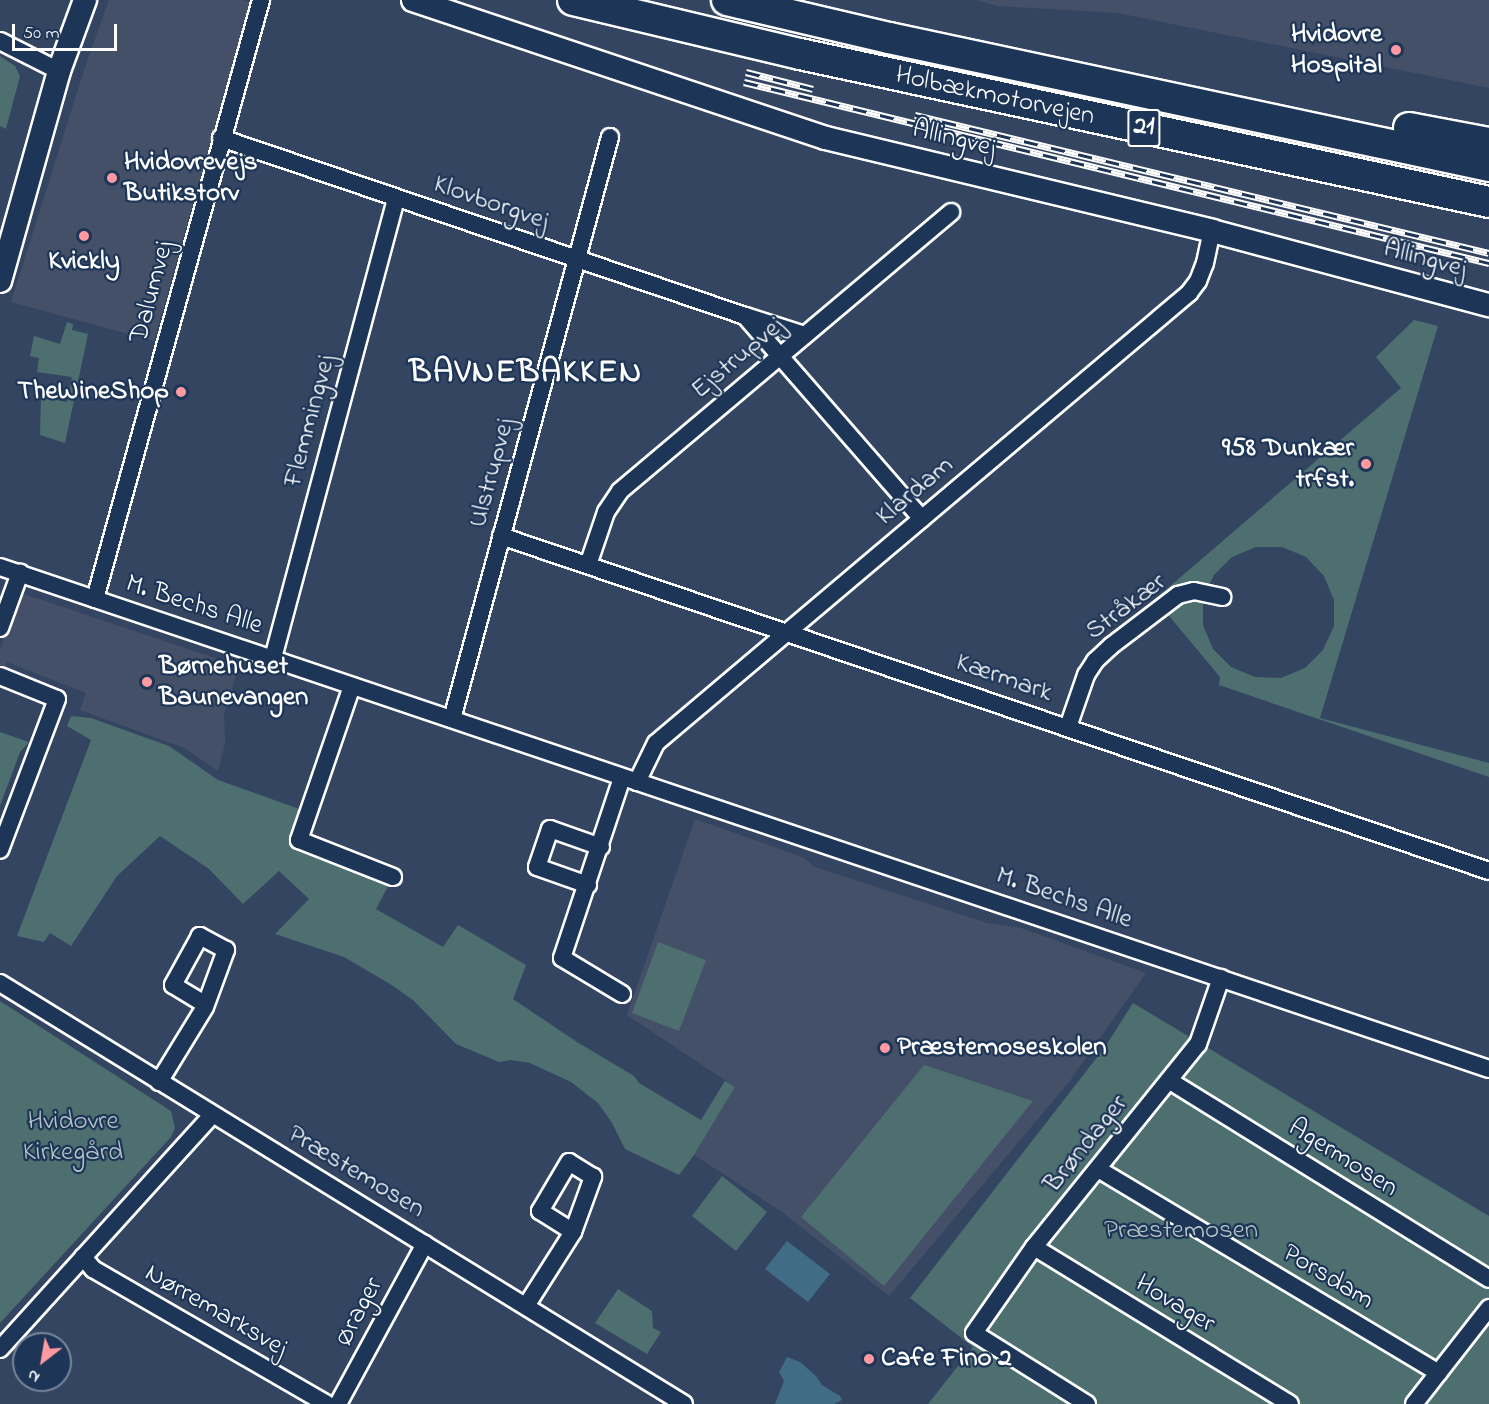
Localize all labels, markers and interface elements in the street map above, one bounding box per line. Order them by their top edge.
scale bar [15,12,120,50]
place label: Hvidovre Hospital [1291,18,1382,81]
text: 50 m [23,21,60,47]
marker: Hvidovre Hospital [1387,41,1405,59]
street label: Holbækmotorvejen [892,59,1098,133]
road number: 21 [1126,105,1162,151]
street label: Allingvej [909,113,999,165]
place label: Hvidovrevejs Butikstorv [124,146,258,209]
street label: Klovborgvej [429,168,553,238]
marker: Hvidovrevejs Butikstorv [105,171,119,185]
marker: Kvickly [77,229,91,243]
street label: Allingvej [1380,232,1470,286]
street label: Dalumvej [123,238,181,346]
place label: Kvickly [48,246,120,278]
street label: Ejstrupvej [685,310,791,406]
street label: Flemmingvej [277,352,343,490]
district label: BAVNEBAKKEN [409,354,643,394]
place label: TheWineShop [17,376,169,408]
marker: TheWineShop [174,385,188,399]
street label: Ulstrupvej [462,415,522,531]
place label: 958 Dunkær trfst. [1222,432,1354,495]
street label: Klardam [870,449,960,533]
marker: 958 Dunkær trfst. [1359,457,1373,471]
street label: Stråkær [1079,566,1173,648]
street label: M. Bechs Alle [121,568,267,642]
street label: Kærmark [951,646,1057,710]
place label: Børnehuset Baunevangen [159,650,308,713]
marker: Børnehuset Baunevangen [140,675,154,689]
street label: M. Bechs Alle [992,860,1136,936]
place label: Præstemoseskolen [897,1032,1107,1064]
marker: Præstemoseskolen [878,1041,892,1055]
street label: Brøndager [1037,1089,1135,1199]
park label: Hvidovre Kirkegård [23,1105,123,1168]
street label: Agermosen [1282,1112,1404,1204]
street label: Præstemosen [282,1118,430,1226]
park label: Præstemosen [1104,1215,1258,1247]
street label: Porsdam [1276,1237,1380,1317]
street label: Nørremarksvej [139,1257,293,1365]
street label: Hovager [1129,1268,1221,1340]
street label: Ørager [327,1272,391,1352]
north arrow [12,1332,72,1392]
place label: Cafe Fino 2 [881,1343,1012,1375]
marker: Cafe Fino 2 [862,1352,876,1366]
text: N [23,1363,45,1389]

